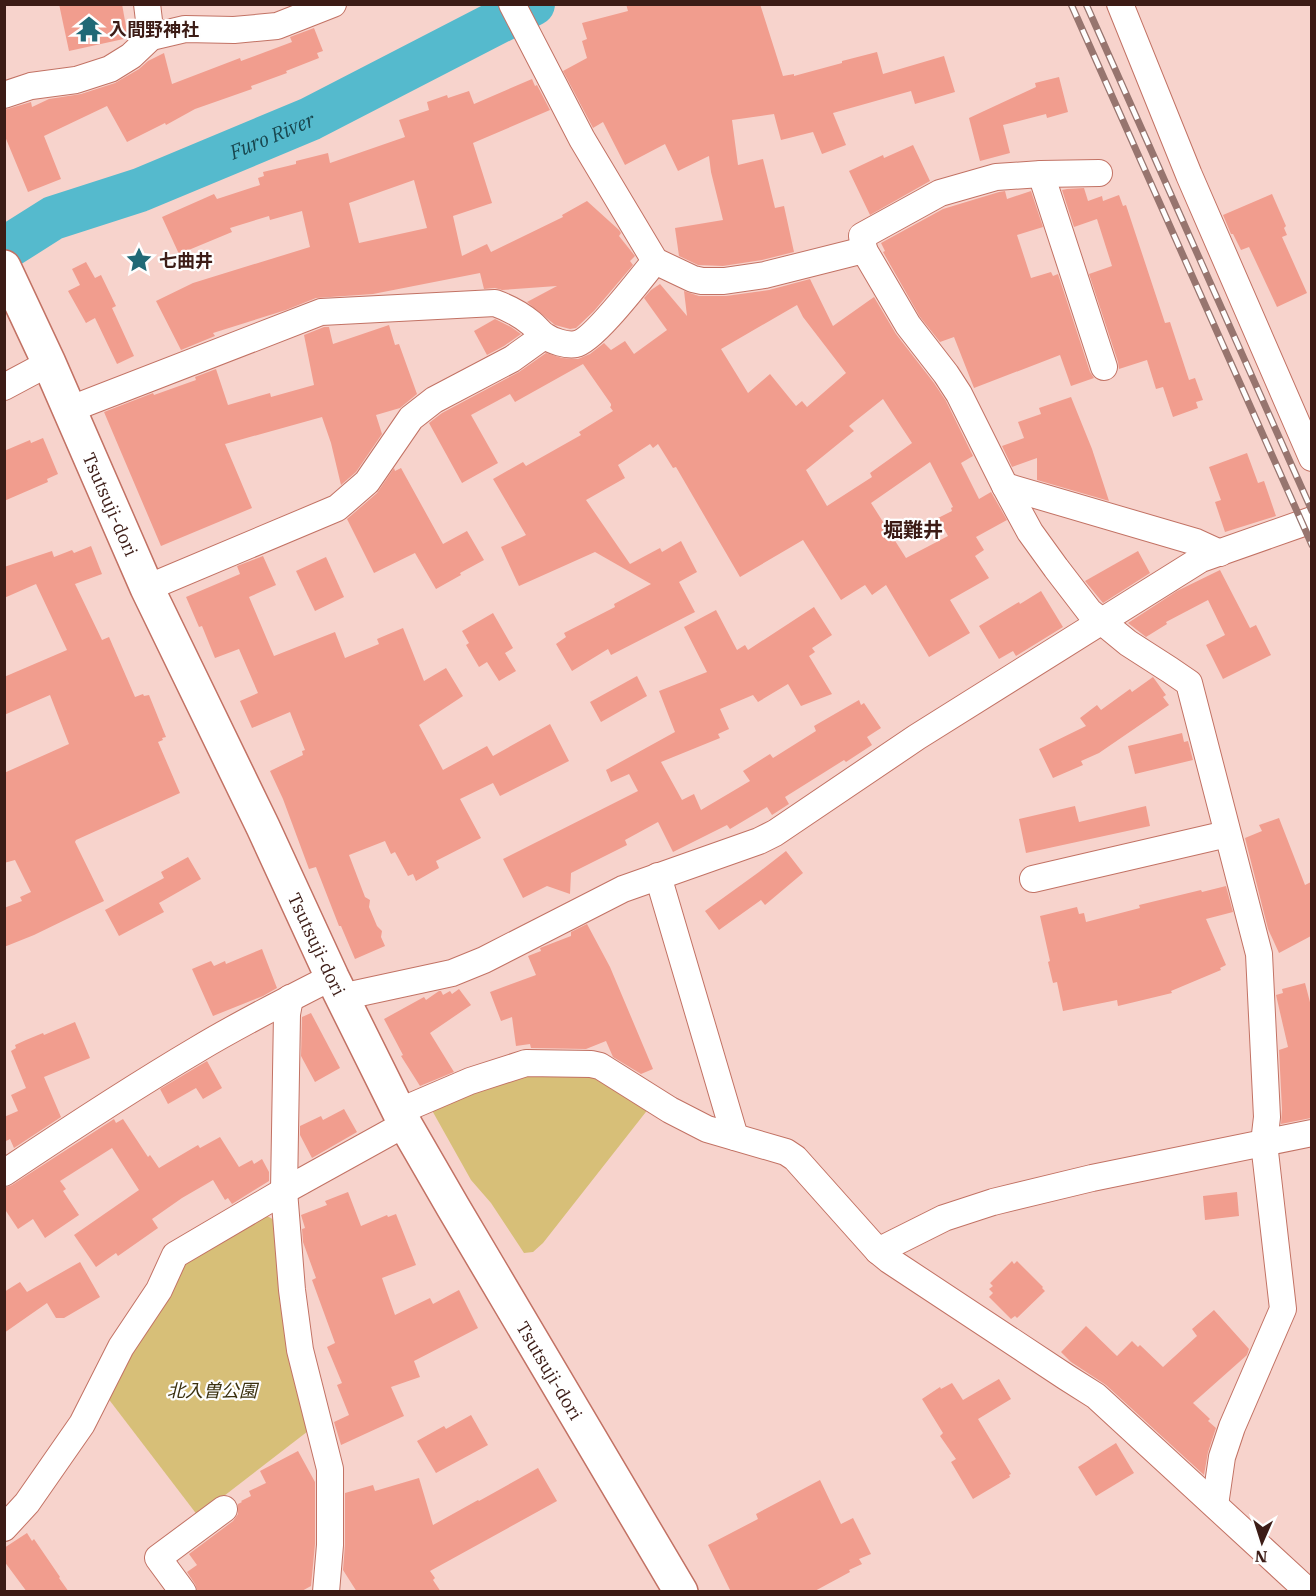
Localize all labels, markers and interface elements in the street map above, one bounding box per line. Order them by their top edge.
temple icon: 入間野神社 [74,14,104,44]
place label: 入間野神社 [109,18,199,41]
water label: Furo River [224,105,319,165]
place icon: 七曲井 [124,245,154,275]
place label: 七曲井 [159,249,213,272]
street label: Tsutsuji-dori [78,449,143,560]
district label: 堀難井 [883,516,943,543]
street label: Tsutsuji-dori [283,889,351,1000]
street label: Tsutsuji-dori [512,1317,588,1424]
park label: 北入曽公園 [167,1379,260,1402]
north arrow [1232,1512,1292,1572]
text: N [1254,1547,1268,1567]

